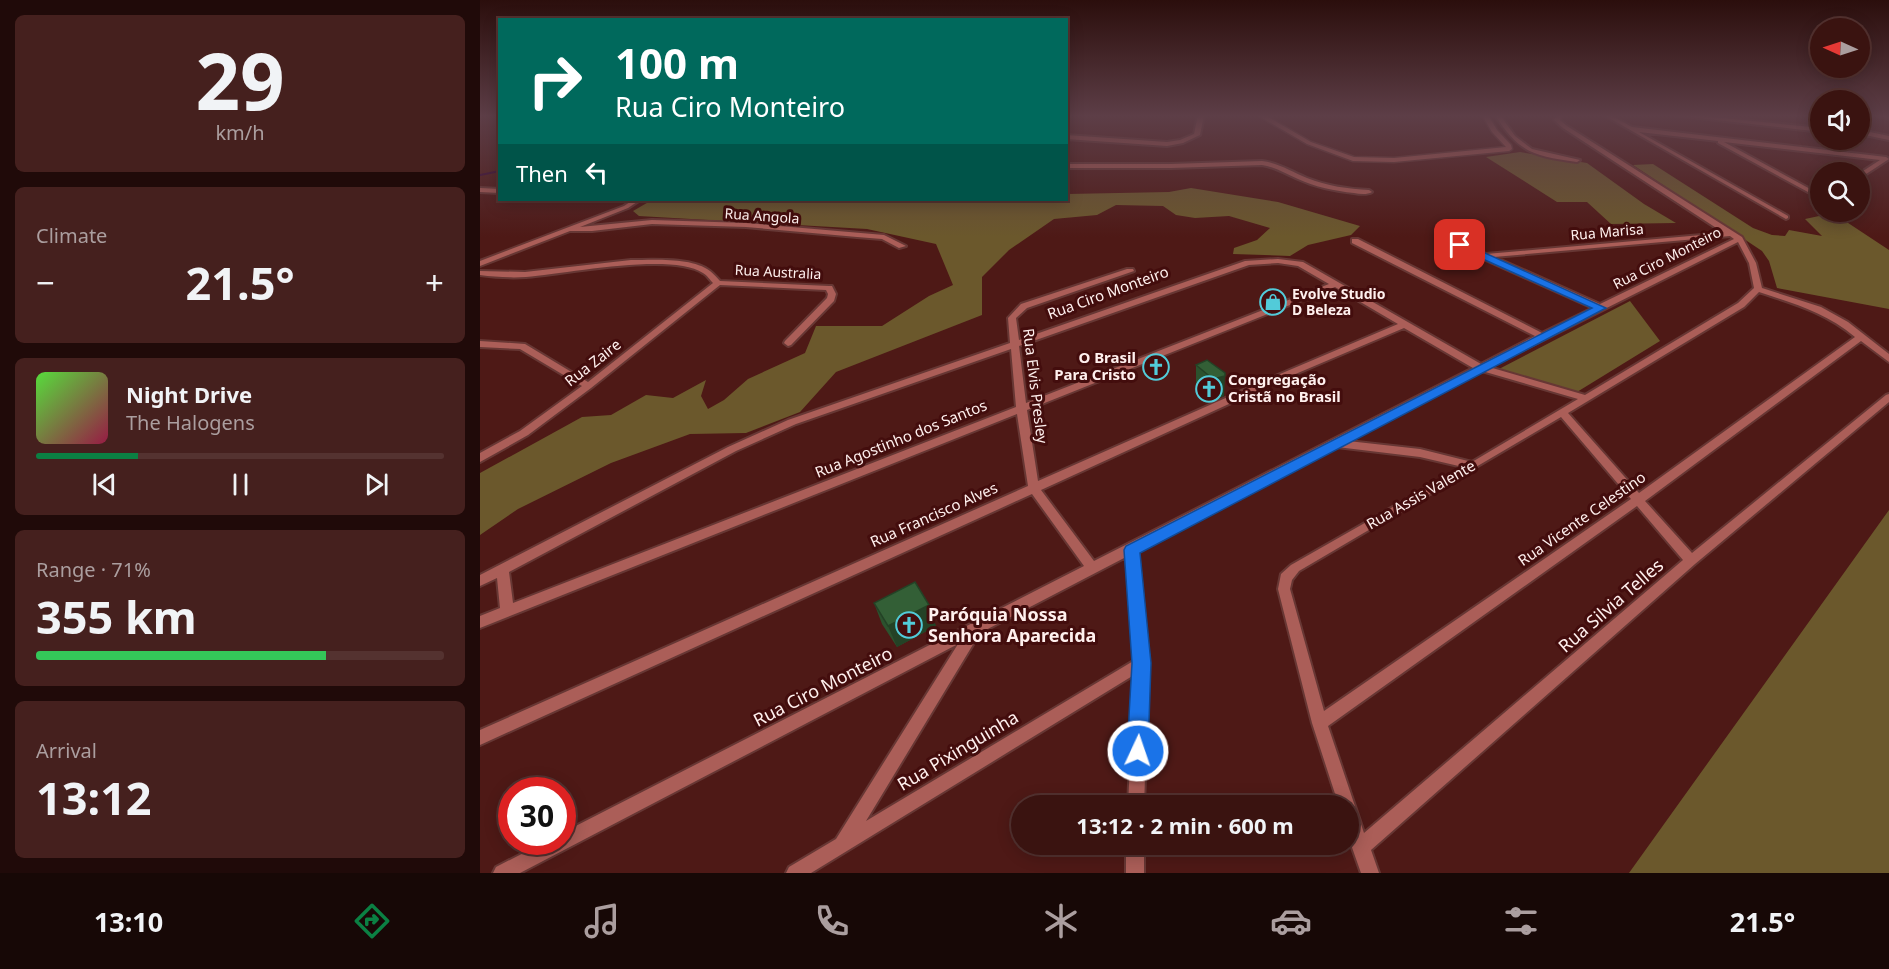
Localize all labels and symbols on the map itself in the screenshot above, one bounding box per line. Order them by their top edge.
north arrow [1810,18,1870,78]
street label: Rua Angola [724,203,800,228]
pin [1434,219,1485,270]
street label: Rua Marisa [1570,219,1644,244]
street label: Rua Ciro Monteiro [1609,222,1724,293]
street label: Rua Australia [734,260,822,283]
street label: Rua Ciro Monteiro [1044,261,1171,323]
place label: Evolve Studio D Beleza [1292,284,1386,319]
shop icon: Evolve Studio D Beleza [1258,287,1288,317]
street label: Rua Elvis Presley [1019,327,1053,445]
street label: Rua Zaire [560,334,625,390]
place label: O Brasil Para Cristo [1054,347,1136,384]
church icon: O Brasil Para Cristo [1141,352,1171,382]
place label: Congregação Cristã no Brasil [1228,369,1341,406]
church icon: Congregação Cristã no Brasil [1194,374,1224,404]
street label: Rua Agostinho dos Santos [812,394,990,482]
street label: Rua Assis Valente [1362,455,1479,533]
street label: Rua Vicente Celestino [1514,467,1649,570]
street label: Rua Francisco Alves [867,477,1000,551]
street label: Rua Silvia Telles [1553,553,1668,658]
place label: Paróquia Nossa Senhora Aparecida [928,602,1096,647]
church icon: Paróquia Nossa Senhora Aparecida [894,610,924,640]
street label: Rua Ciro Monteiro [749,641,896,732]
street label: Rua Pixinguinha [893,705,1022,796]
position arrow [1106,719,1170,783]
speed limit sign: 30 [498,777,576,855]

